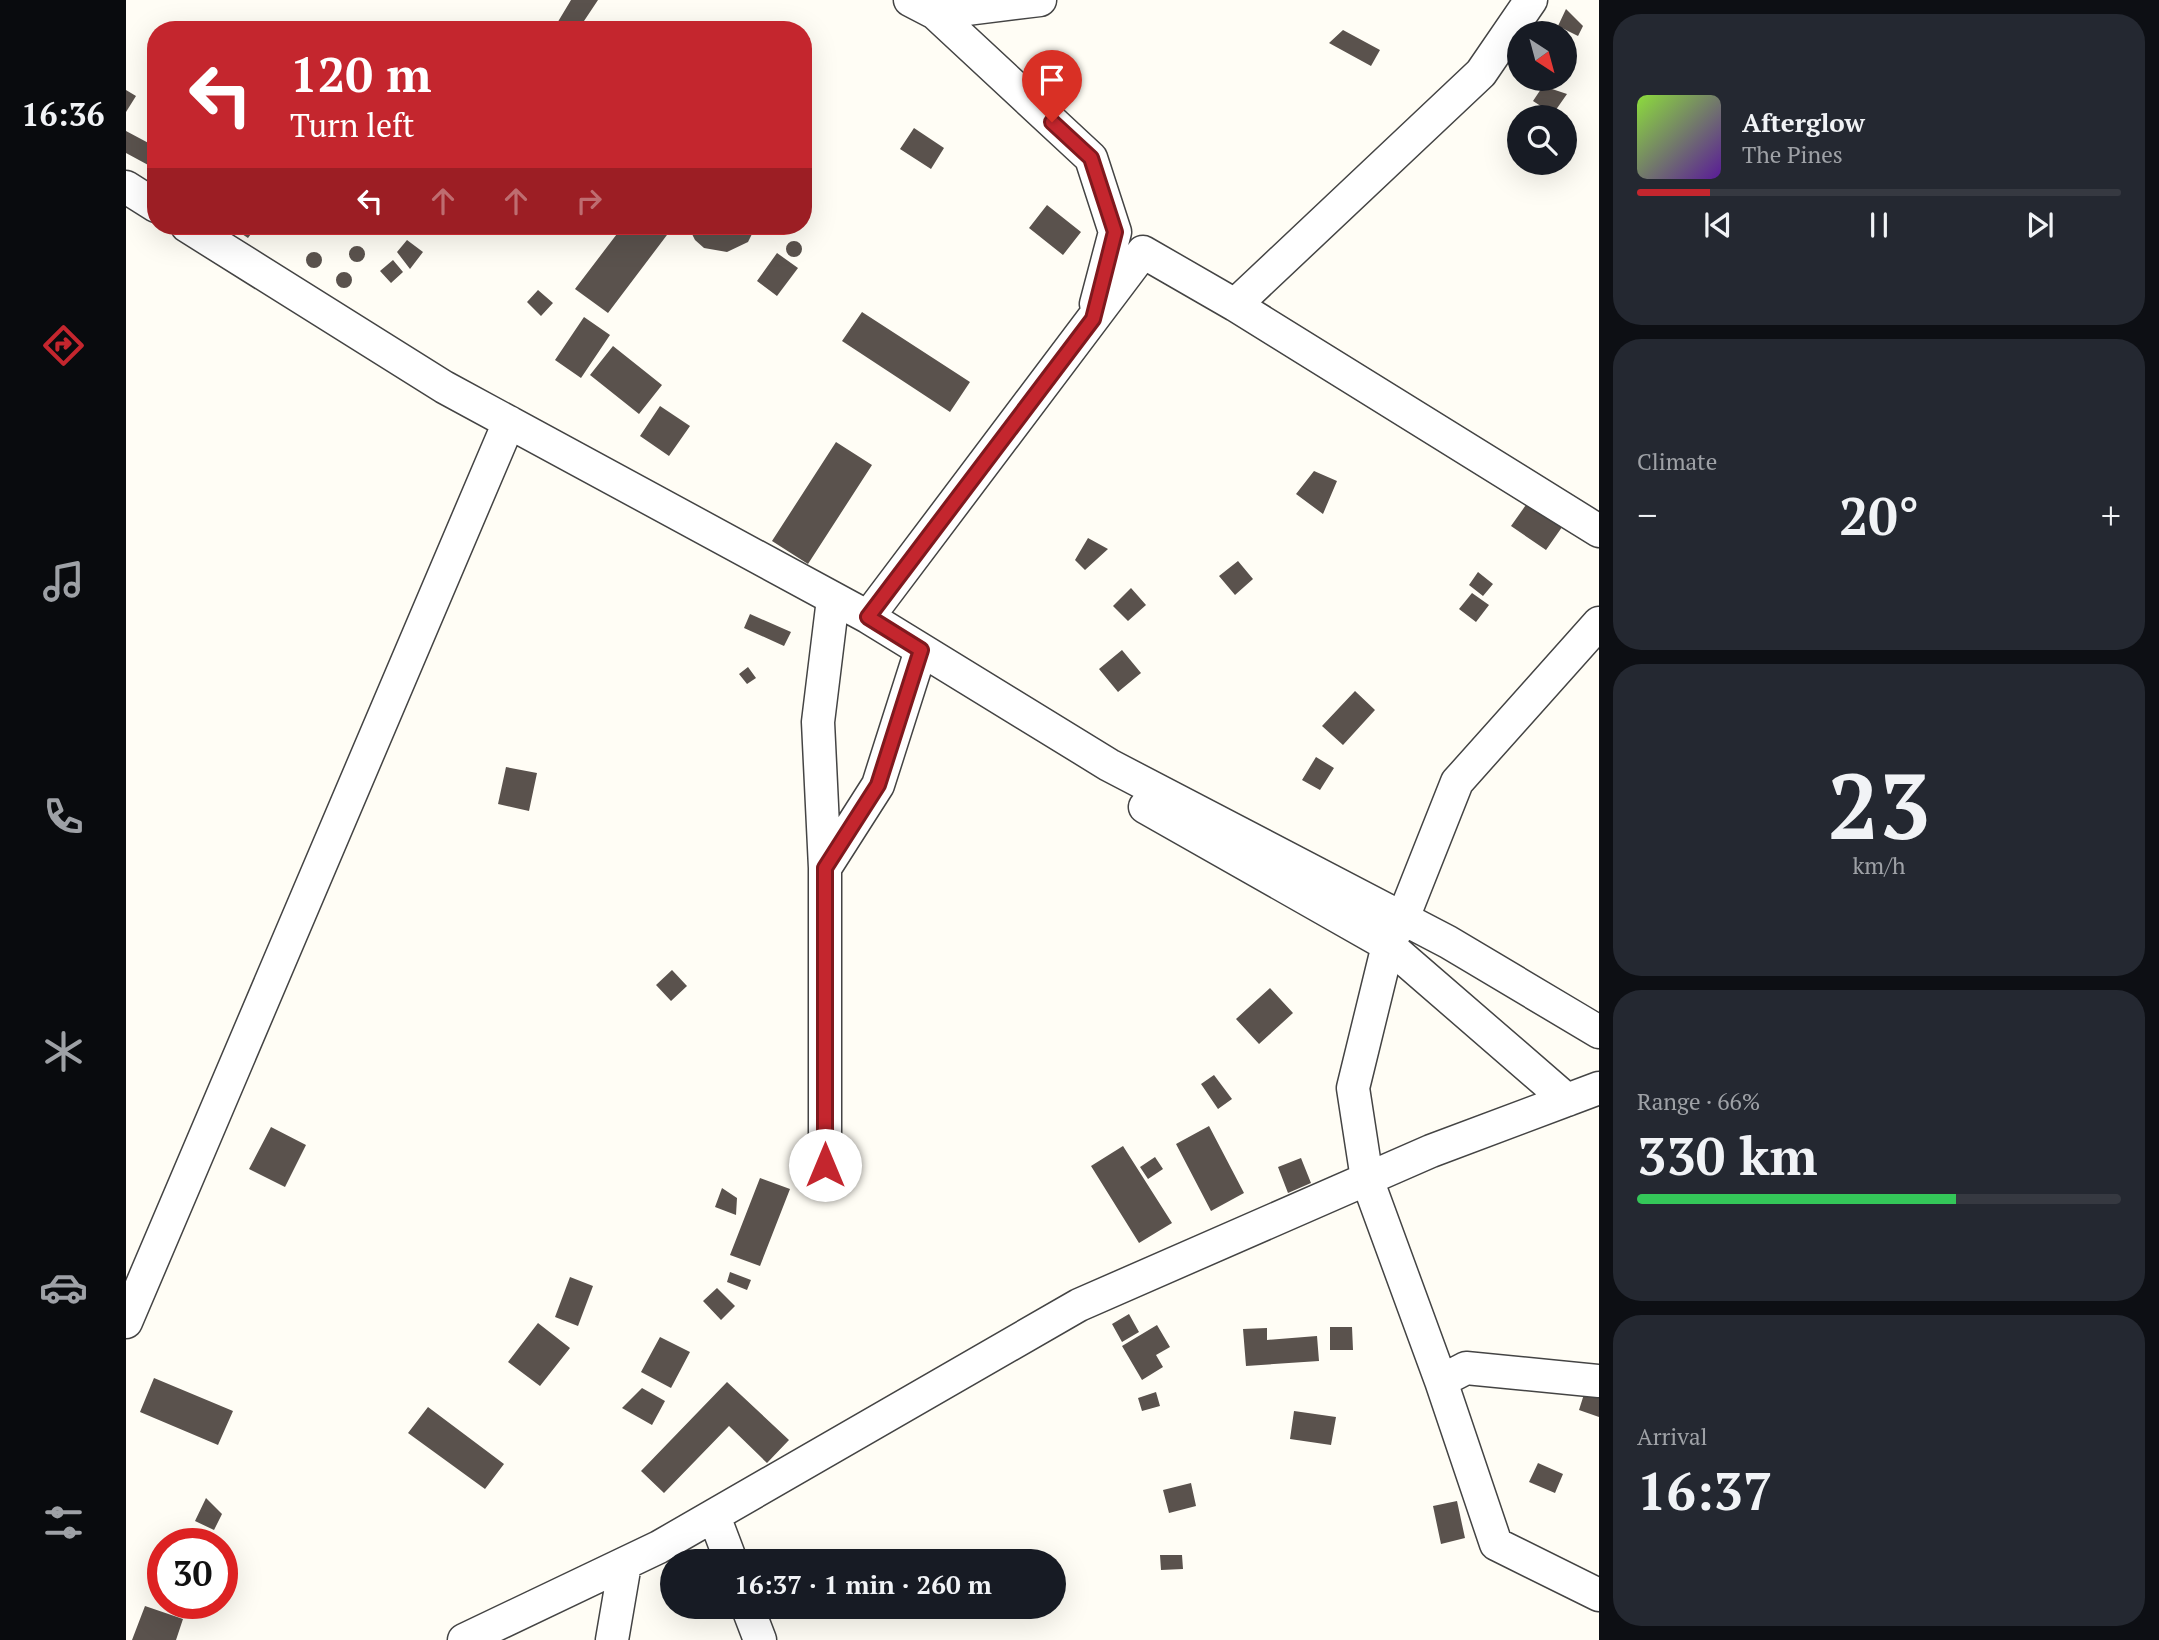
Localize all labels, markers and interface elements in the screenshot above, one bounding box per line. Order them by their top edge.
north arrow [1507,21,1577,91]
map controls [1507,21,1577,175]
text: 120 m [290,41,432,106]
icon: left [175,49,266,140]
pin [1022,50,1082,122]
icon: arrive [1033,61,1071,99]
text: 16:36 [21,93,105,135]
text: Turn left [290,104,414,146]
button: search [1507,105,1577,175]
text: Afterglow [1742,105,1865,139]
text: The Pines [1742,139,1843,170]
icon: left [351,182,389,220]
icon: ahead [424,182,462,220]
icon: ahead [497,182,535,220]
icon: right [570,182,608,220]
icon: previous [1699,206,1737,244]
icon: pause [1860,206,1898,244]
icon: next [2021,206,2059,244]
icon: directions [39,321,88,370]
text: Climate [1637,446,1717,477]
text: 20° [1839,481,1919,550]
text: − [1637,490,1657,540]
text: + [2101,490,2121,540]
icon: music [39,557,88,606]
text: 23 [1828,744,1930,865]
icon: phone [39,792,88,841]
text: km/h [1852,850,1906,881]
icon: climate [39,1027,88,1076]
text: Range · 66% [1637,1086,1760,1117]
text: 330 km [1637,1121,1818,1190]
position arrow [788,1128,862,1202]
icon: car [39,1263,88,1312]
text: Arrival [1637,1421,1708,1452]
text: 16:37 [1637,1456,1772,1525]
icon: filters [39,1498,88,1547]
speed limit sign: 30 [147,1528,238,1619]
text: 16:37 · 1 min · 260 m [734,1567,992,1601]

